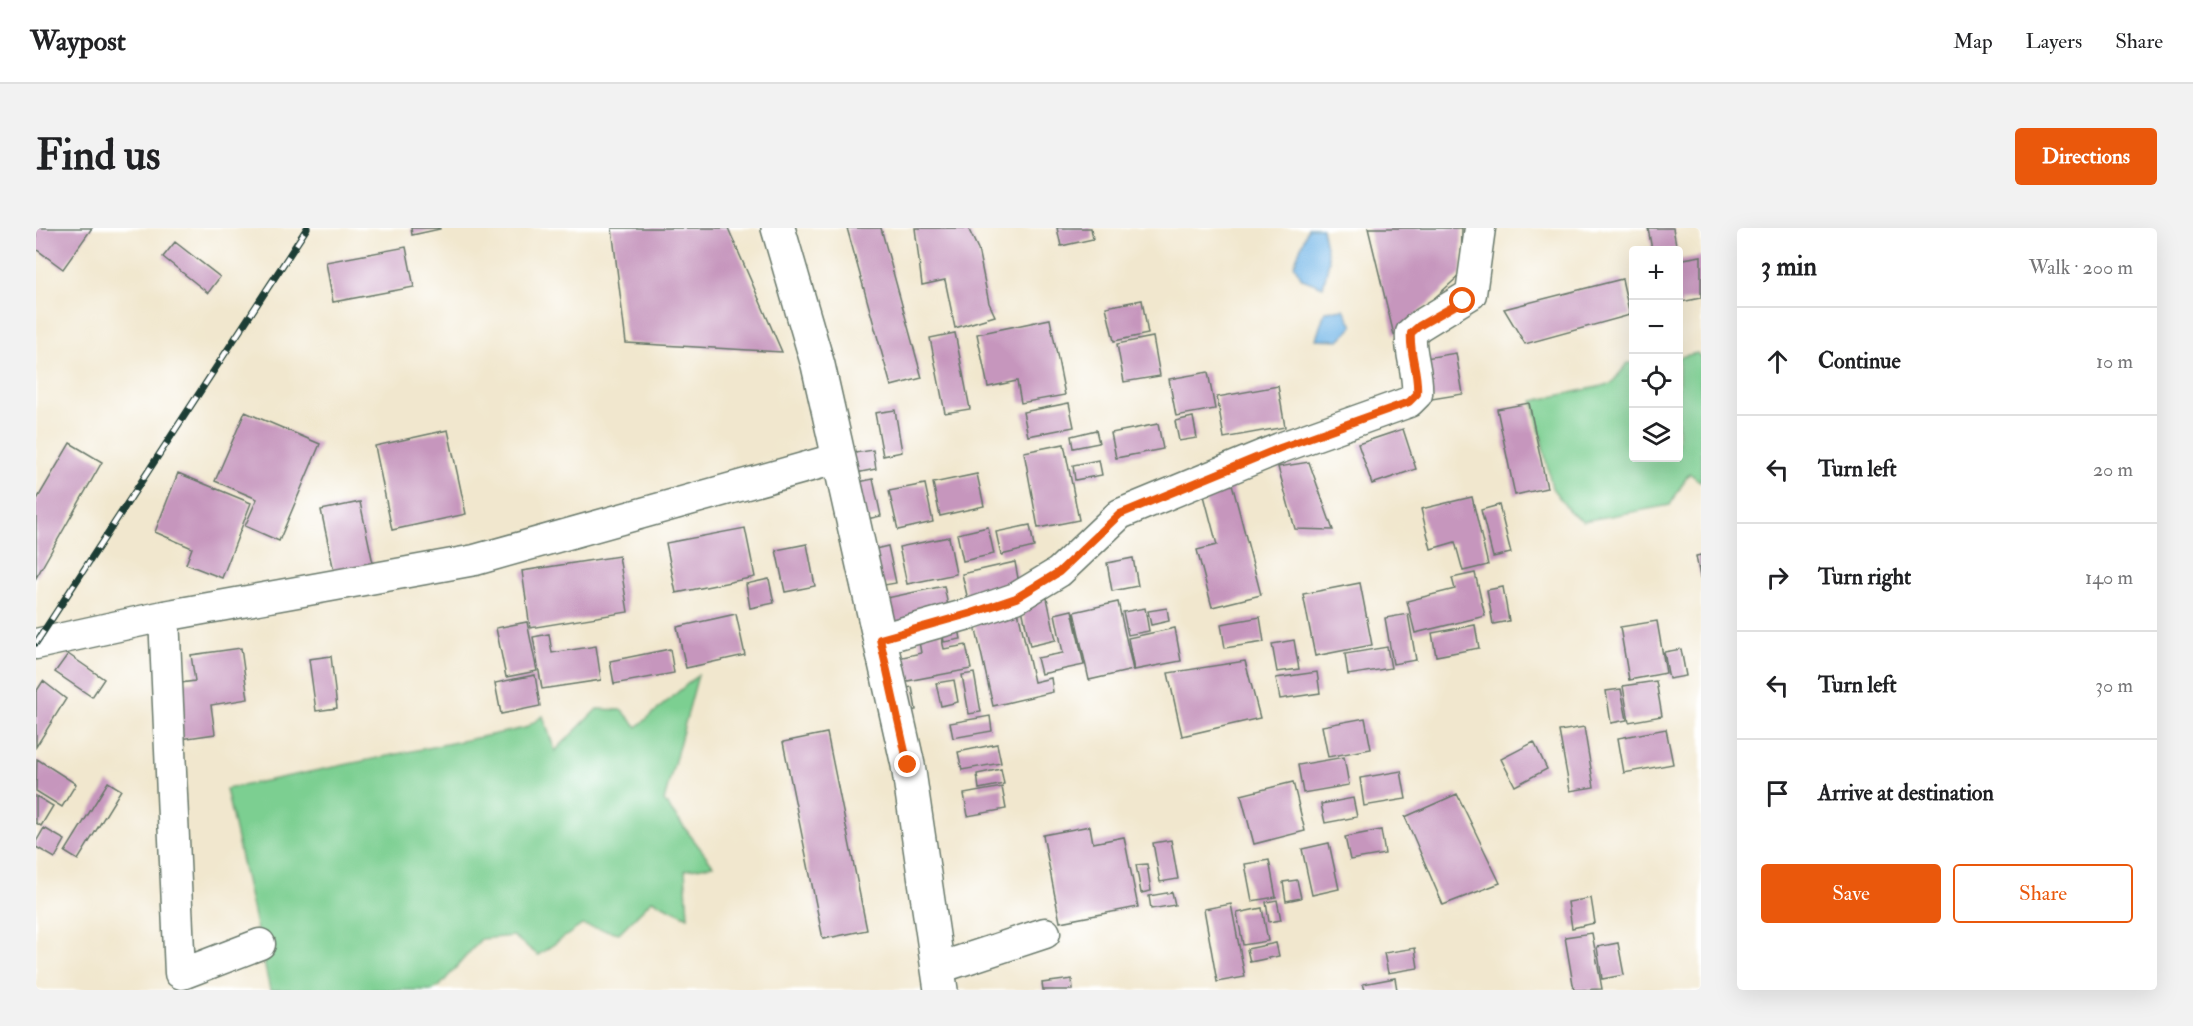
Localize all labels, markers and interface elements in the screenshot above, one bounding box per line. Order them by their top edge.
text: Waypost [30,24,126,59]
text: Map [1953,28,1993,55]
text: Layers [2026,28,2082,55]
text: Share [2115,28,2163,55]
button: Directions [2015,128,2157,185]
text: Find us [36,130,160,182]
map controls [1629,246,1683,462]
button: + [1629,246,1683,300]
text: 3 min [1761,251,1817,283]
text: Walk · 200 m [2029,255,2133,280]
route start [1449,287,1475,313]
button: − [1629,300,1683,354]
icon: ahead [1761,345,1794,378]
text: Continue [1818,347,1901,375]
text: 10 m [2096,349,2133,374]
button: locate [1629,354,1683,408]
button: layers [1629,408,1683,462]
icon: left [1761,453,1794,486]
text: Turn left [1818,455,1897,483]
text: 20 m [2093,457,2133,482]
icon: right [1761,561,1794,594]
text: Turn right [1818,563,1911,591]
text: 140 m [2085,565,2133,590]
icon: left [1761,669,1794,702]
text: Turn left [1818,671,1897,699]
text: 30 m [2095,673,2133,698]
route end [894,751,920,777]
icon: arrive [1761,777,1794,810]
text: Arrive at destination [1818,779,1994,807]
button: Save [1761,864,1941,923]
button: Share [1953,864,2133,923]

